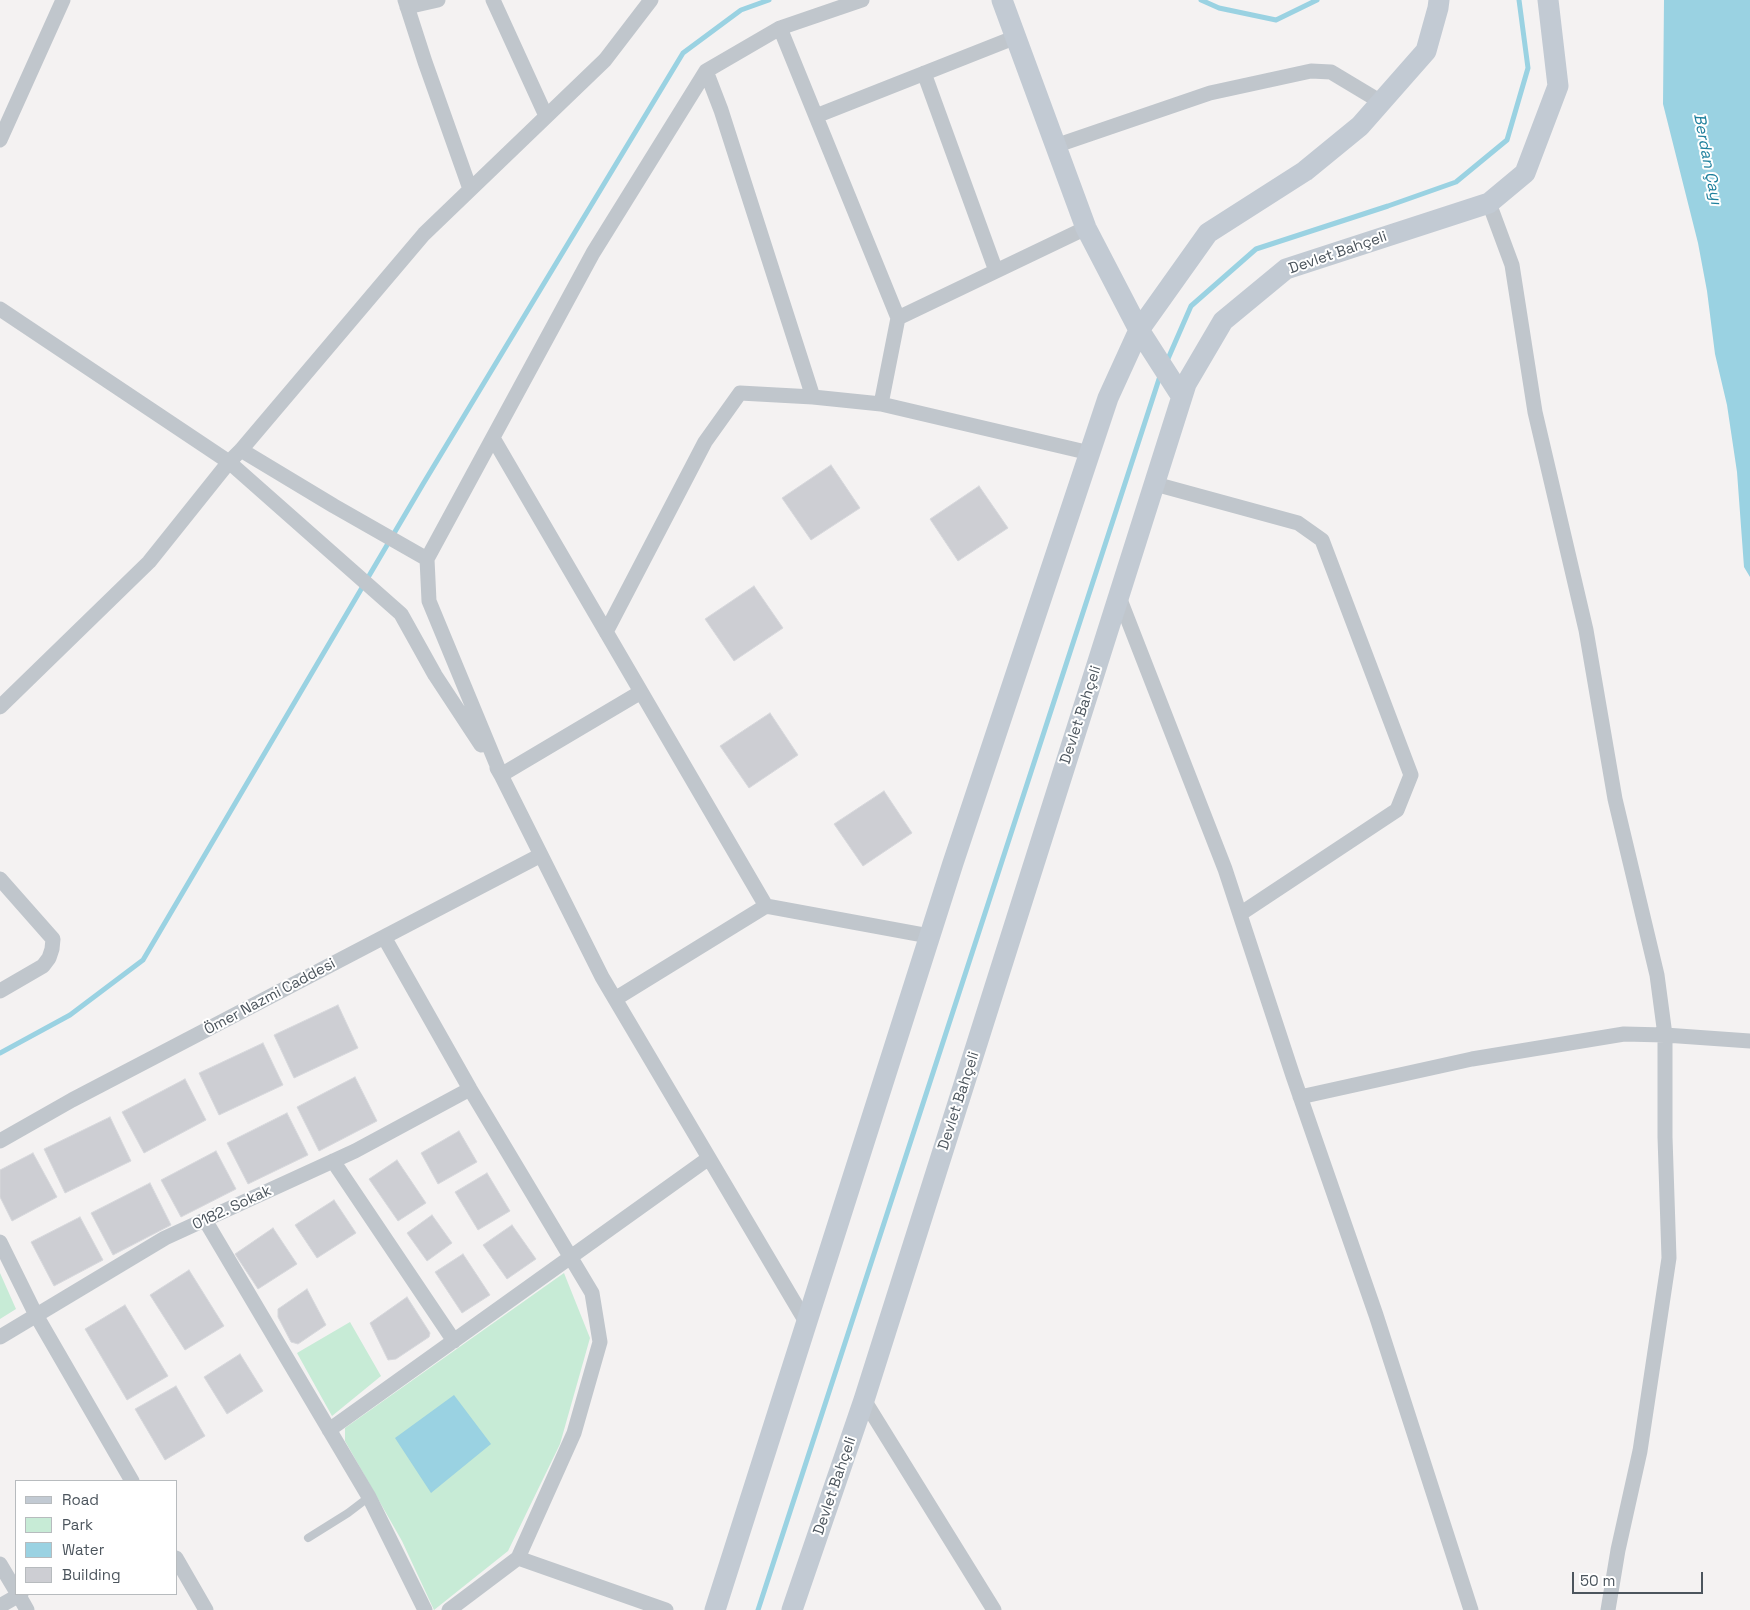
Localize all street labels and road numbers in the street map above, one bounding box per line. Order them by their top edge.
street label: Devlet Bahçeli [1287,228,1389,278]
street label: Devlet Bahçeli [1057,663,1105,767]
street label: Ömer Nazmi Caddesi [201,955,339,1039]
street label: Devlet Bahçeli [935,1049,983,1153]
street label: 0182. Sokak [190,1182,274,1234]
street label: Devlet Bahçeli [810,1435,860,1537]

